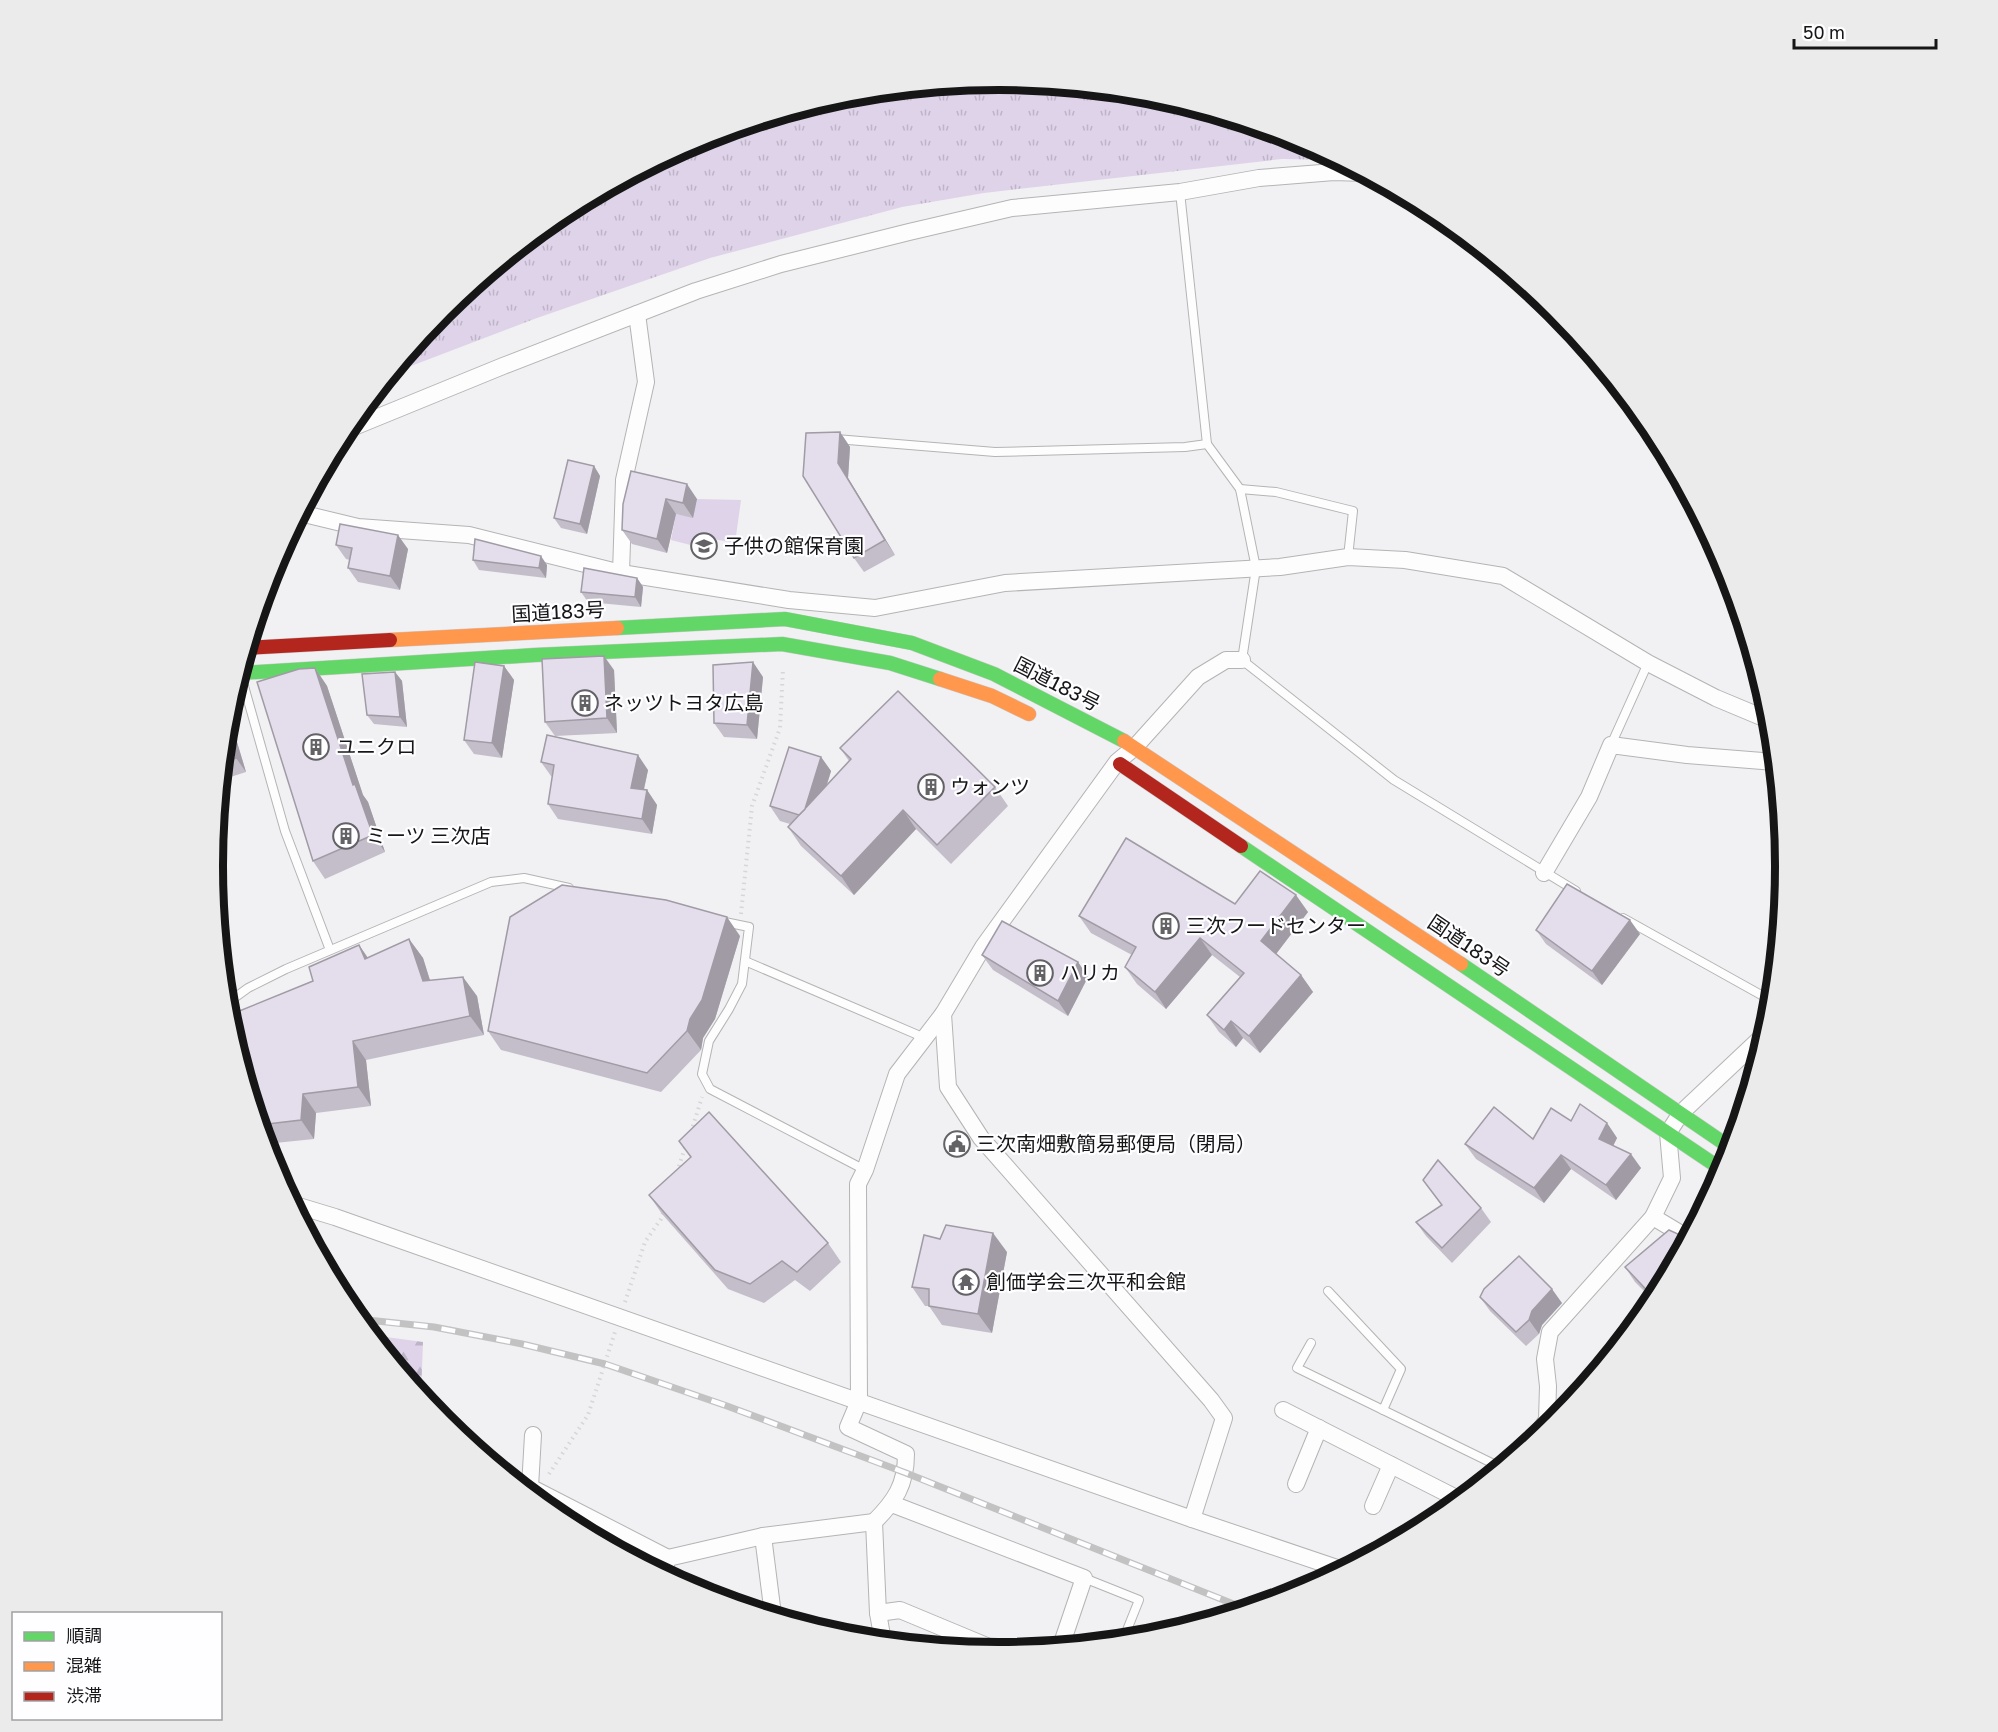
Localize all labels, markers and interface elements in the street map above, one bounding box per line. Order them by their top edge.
scale bar [1794,12,1936,50]
text: 50 m [1803,21,1845,43]
school or university icon: 子供の館保育園 [689,531,719,561]
place label: 子供の館保育園 [724,533,864,557]
street label: 国道183号 [511,597,605,625]
street label: 国道183号 [1010,651,1105,715]
building icon: ネッツトヨタ広島 [570,688,600,718]
place label: ネッツトヨタ広島 [604,690,764,714]
building icon: ユニクロ [301,732,331,762]
place label: ユニクロ [336,734,416,758]
building icon: ウォンツ [916,772,946,802]
place label: ウォンツ [950,774,1030,798]
building icon: ミーツ 三次店 [331,821,361,851]
place label: ミーツ 三次店 [366,823,491,847]
street label: 国道183号 [1424,909,1515,981]
building icon: 三次フードセンター [1151,911,1181,941]
place label: 三次フードセンター [1186,913,1366,937]
building icon: ハリカ [1025,958,1055,988]
place label: ハリカ [1060,960,1120,984]
public building icon: 三次南畑敷簡易郵便局（閉局） [942,1129,972,1159]
place label: 三次南畑敷簡易郵便局（閉局） [976,1131,1256,1155]
temple icon: 創価学会三次平和会館 [951,1267,981,1297]
place label: 創価学会三次平和会館 [986,1269,1186,1293]
legend [12,1612,222,1720]
text: 順調 [66,1624,102,1646]
text: 混雑 [66,1654,102,1676]
text: 渋滞 [66,1684,102,1706]

